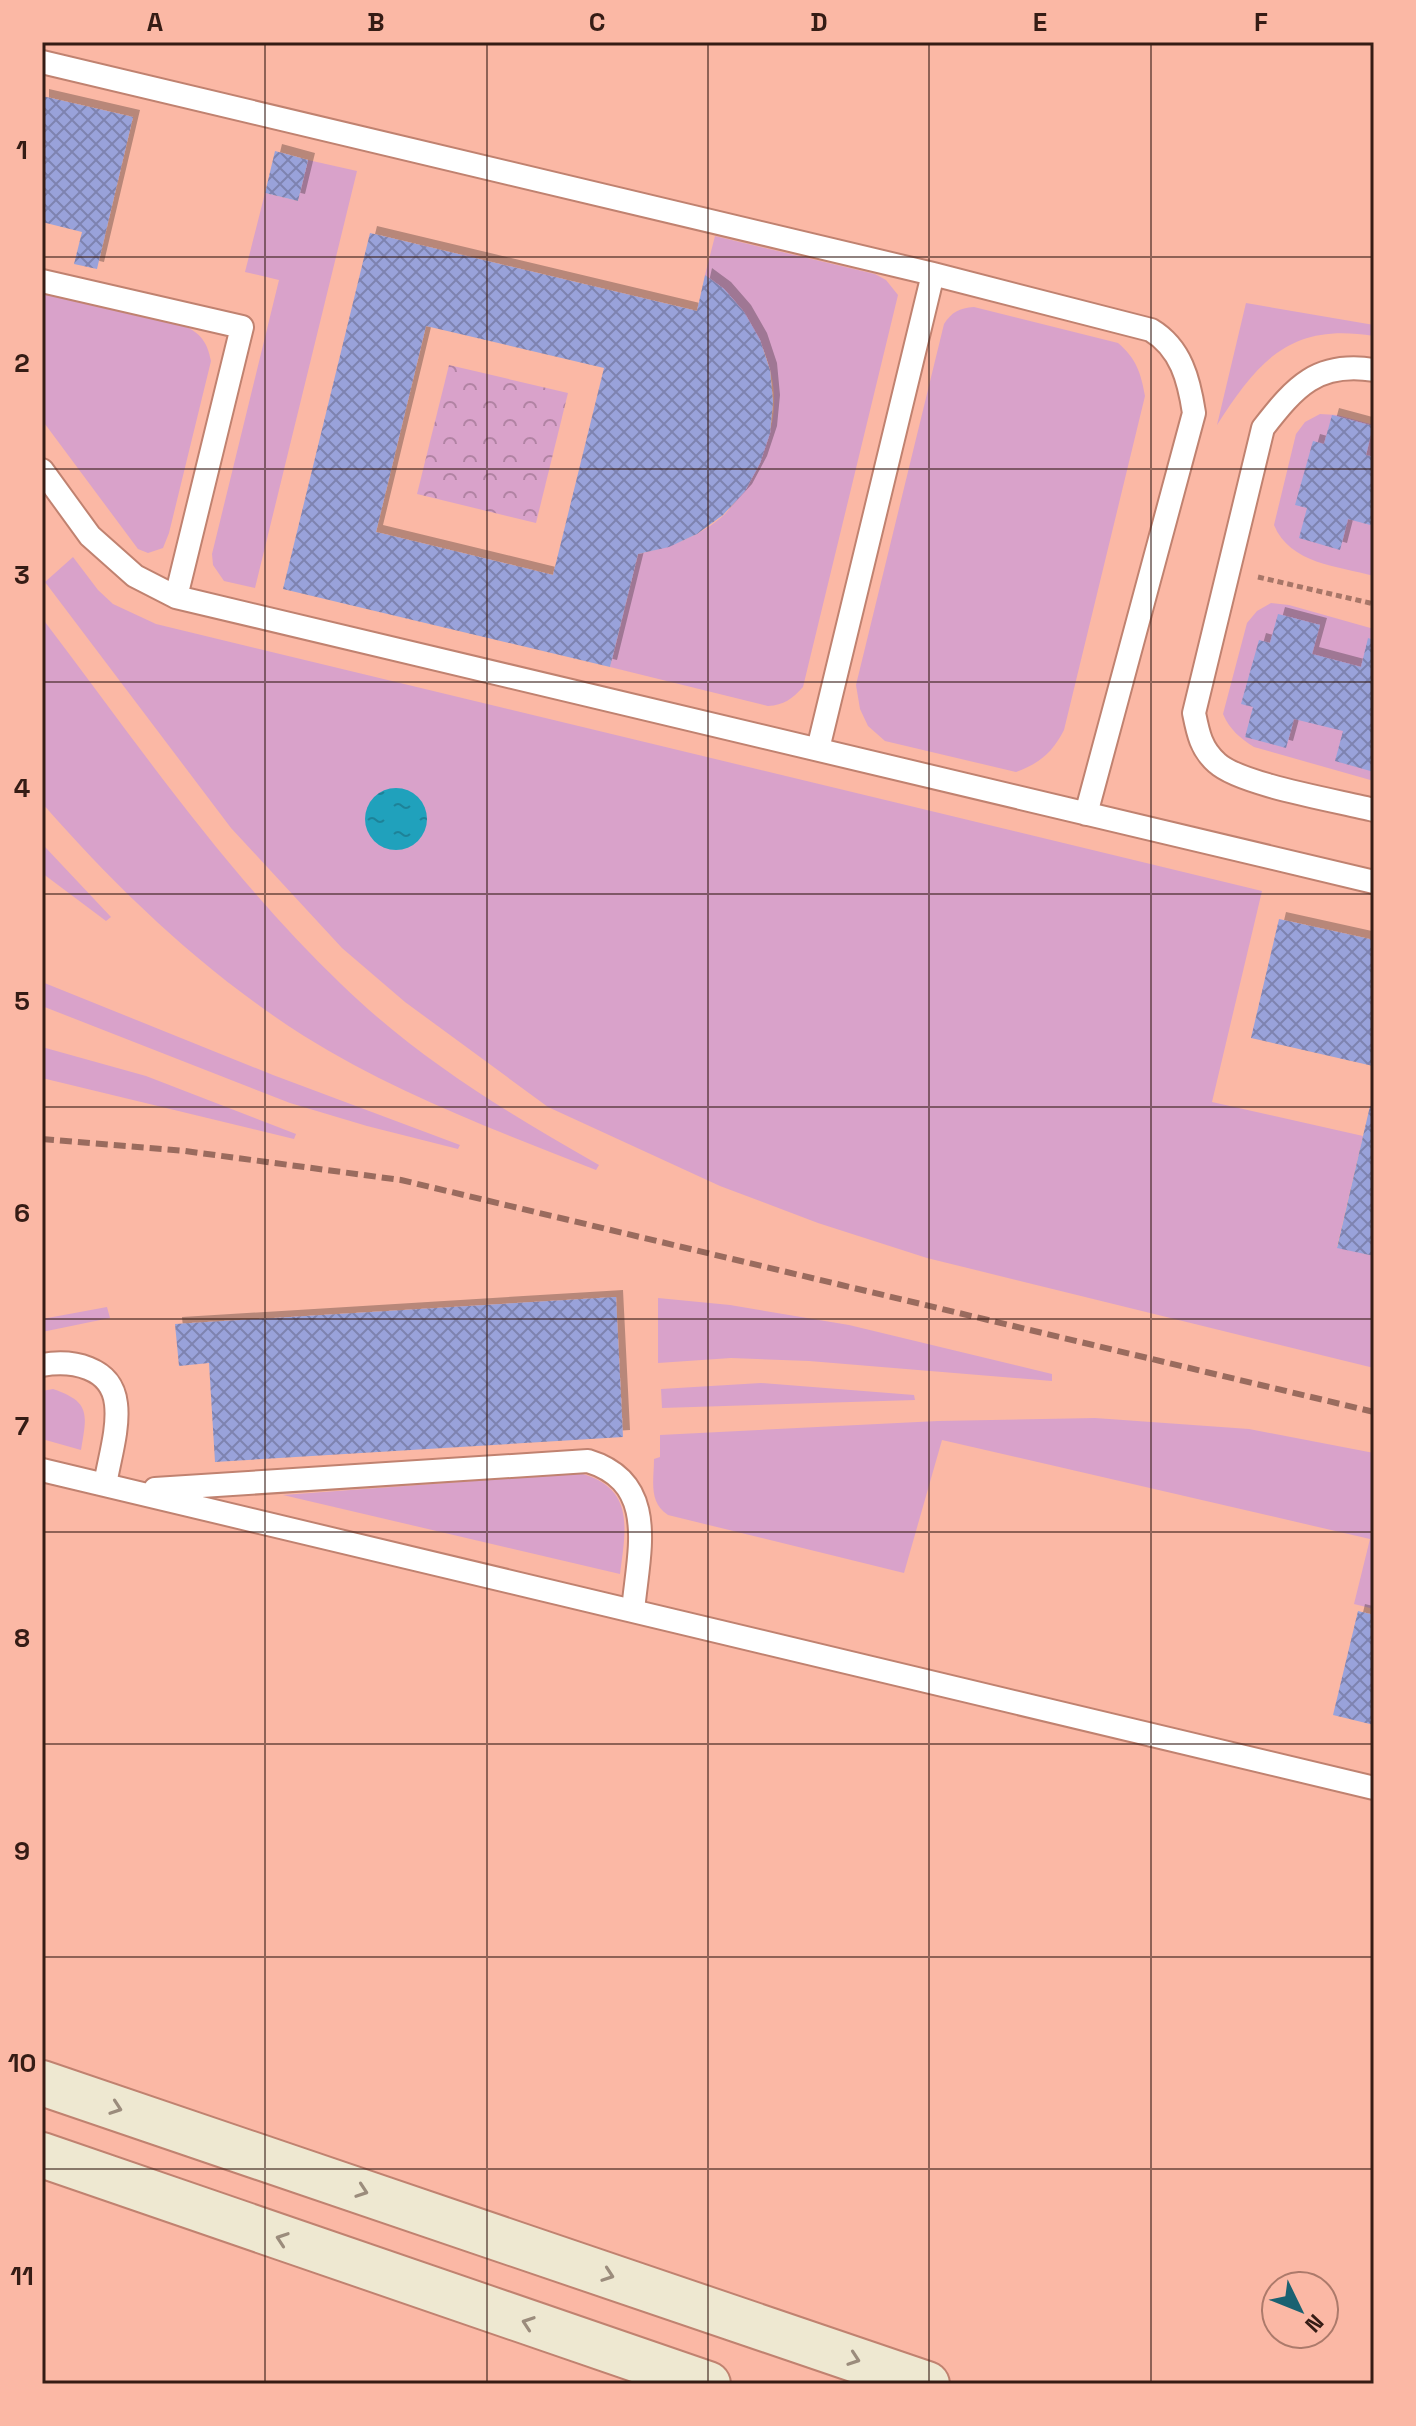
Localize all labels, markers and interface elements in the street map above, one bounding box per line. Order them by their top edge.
text: A [147,5,164,39]
text: B [367,5,385,39]
text: C [589,5,605,39]
text: D [810,5,828,39]
text: E [1033,5,1047,39]
text: F [1254,5,1268,39]
text: 1 [16,133,28,167]
text: 2 [14,346,30,380]
text: 3 [14,558,30,592]
text: 4 [14,771,30,805]
text: 5 [14,984,30,1018]
text: 6 [14,1196,30,1230]
text: 7 [15,1409,29,1443]
text: 8 [14,1621,30,1655]
text: 9 [14,1834,30,1868]
text: 10 [8,2046,36,2080]
one-way arrow [108,2099,122,2115]
one-way arrow [355,2182,369,2198]
one-way arrow [276,2232,290,2248]
text: 11 [10,2259,34,2293]
one-way arrow [601,2266,615,2282]
north arrow [1260,2270,1340,2350]
text: N [1299,2309,1330,2339]
one-way arrow [522,2317,536,2333]
one-way arrow [847,2350,861,2366]

